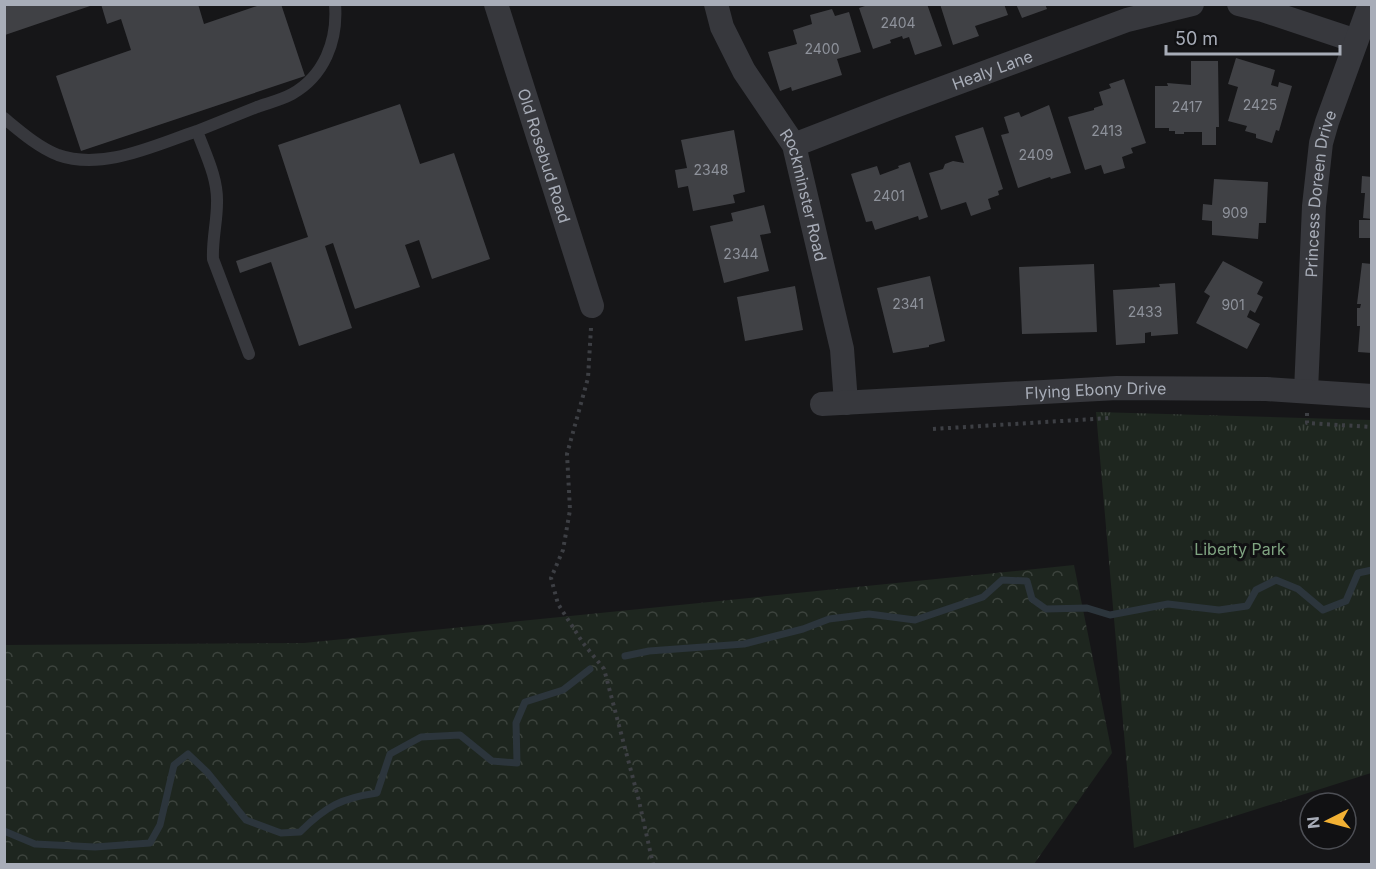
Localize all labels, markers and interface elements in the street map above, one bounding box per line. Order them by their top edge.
house number: 2404 [880,14,916,31]
scale bar [1166,18,1340,56]
text: 50 m [1175,28,1218,49]
house number: 2400 [804,40,840,57]
street label: Healy Lane [949,46,1035,94]
street label: Old Rosebud Road [513,86,575,225]
house number: 2425 [1243,96,1277,113]
house number: 2417 [1172,98,1202,115]
street label: Princess Doreen Drive [1301,107,1341,278]
house number: 2413 [1091,122,1123,139]
street label: Rockminster Road [776,125,831,263]
house number: 2409 [1019,146,1053,163]
house number: 2348 [694,161,728,178]
house number: 2401 [873,187,905,204]
house number: 909 [1222,204,1248,221]
house number: 2344 [723,245,759,262]
house number: 2341 [892,295,924,312]
house number: 901 [1221,296,1245,313]
house number: 2433 [1128,303,1162,320]
street label: Flying Ebony Drive [1024,378,1166,403]
park label: Liberty Park [1194,539,1286,559]
north arrow [1298,791,1358,851]
text: N [1302,815,1324,830]

